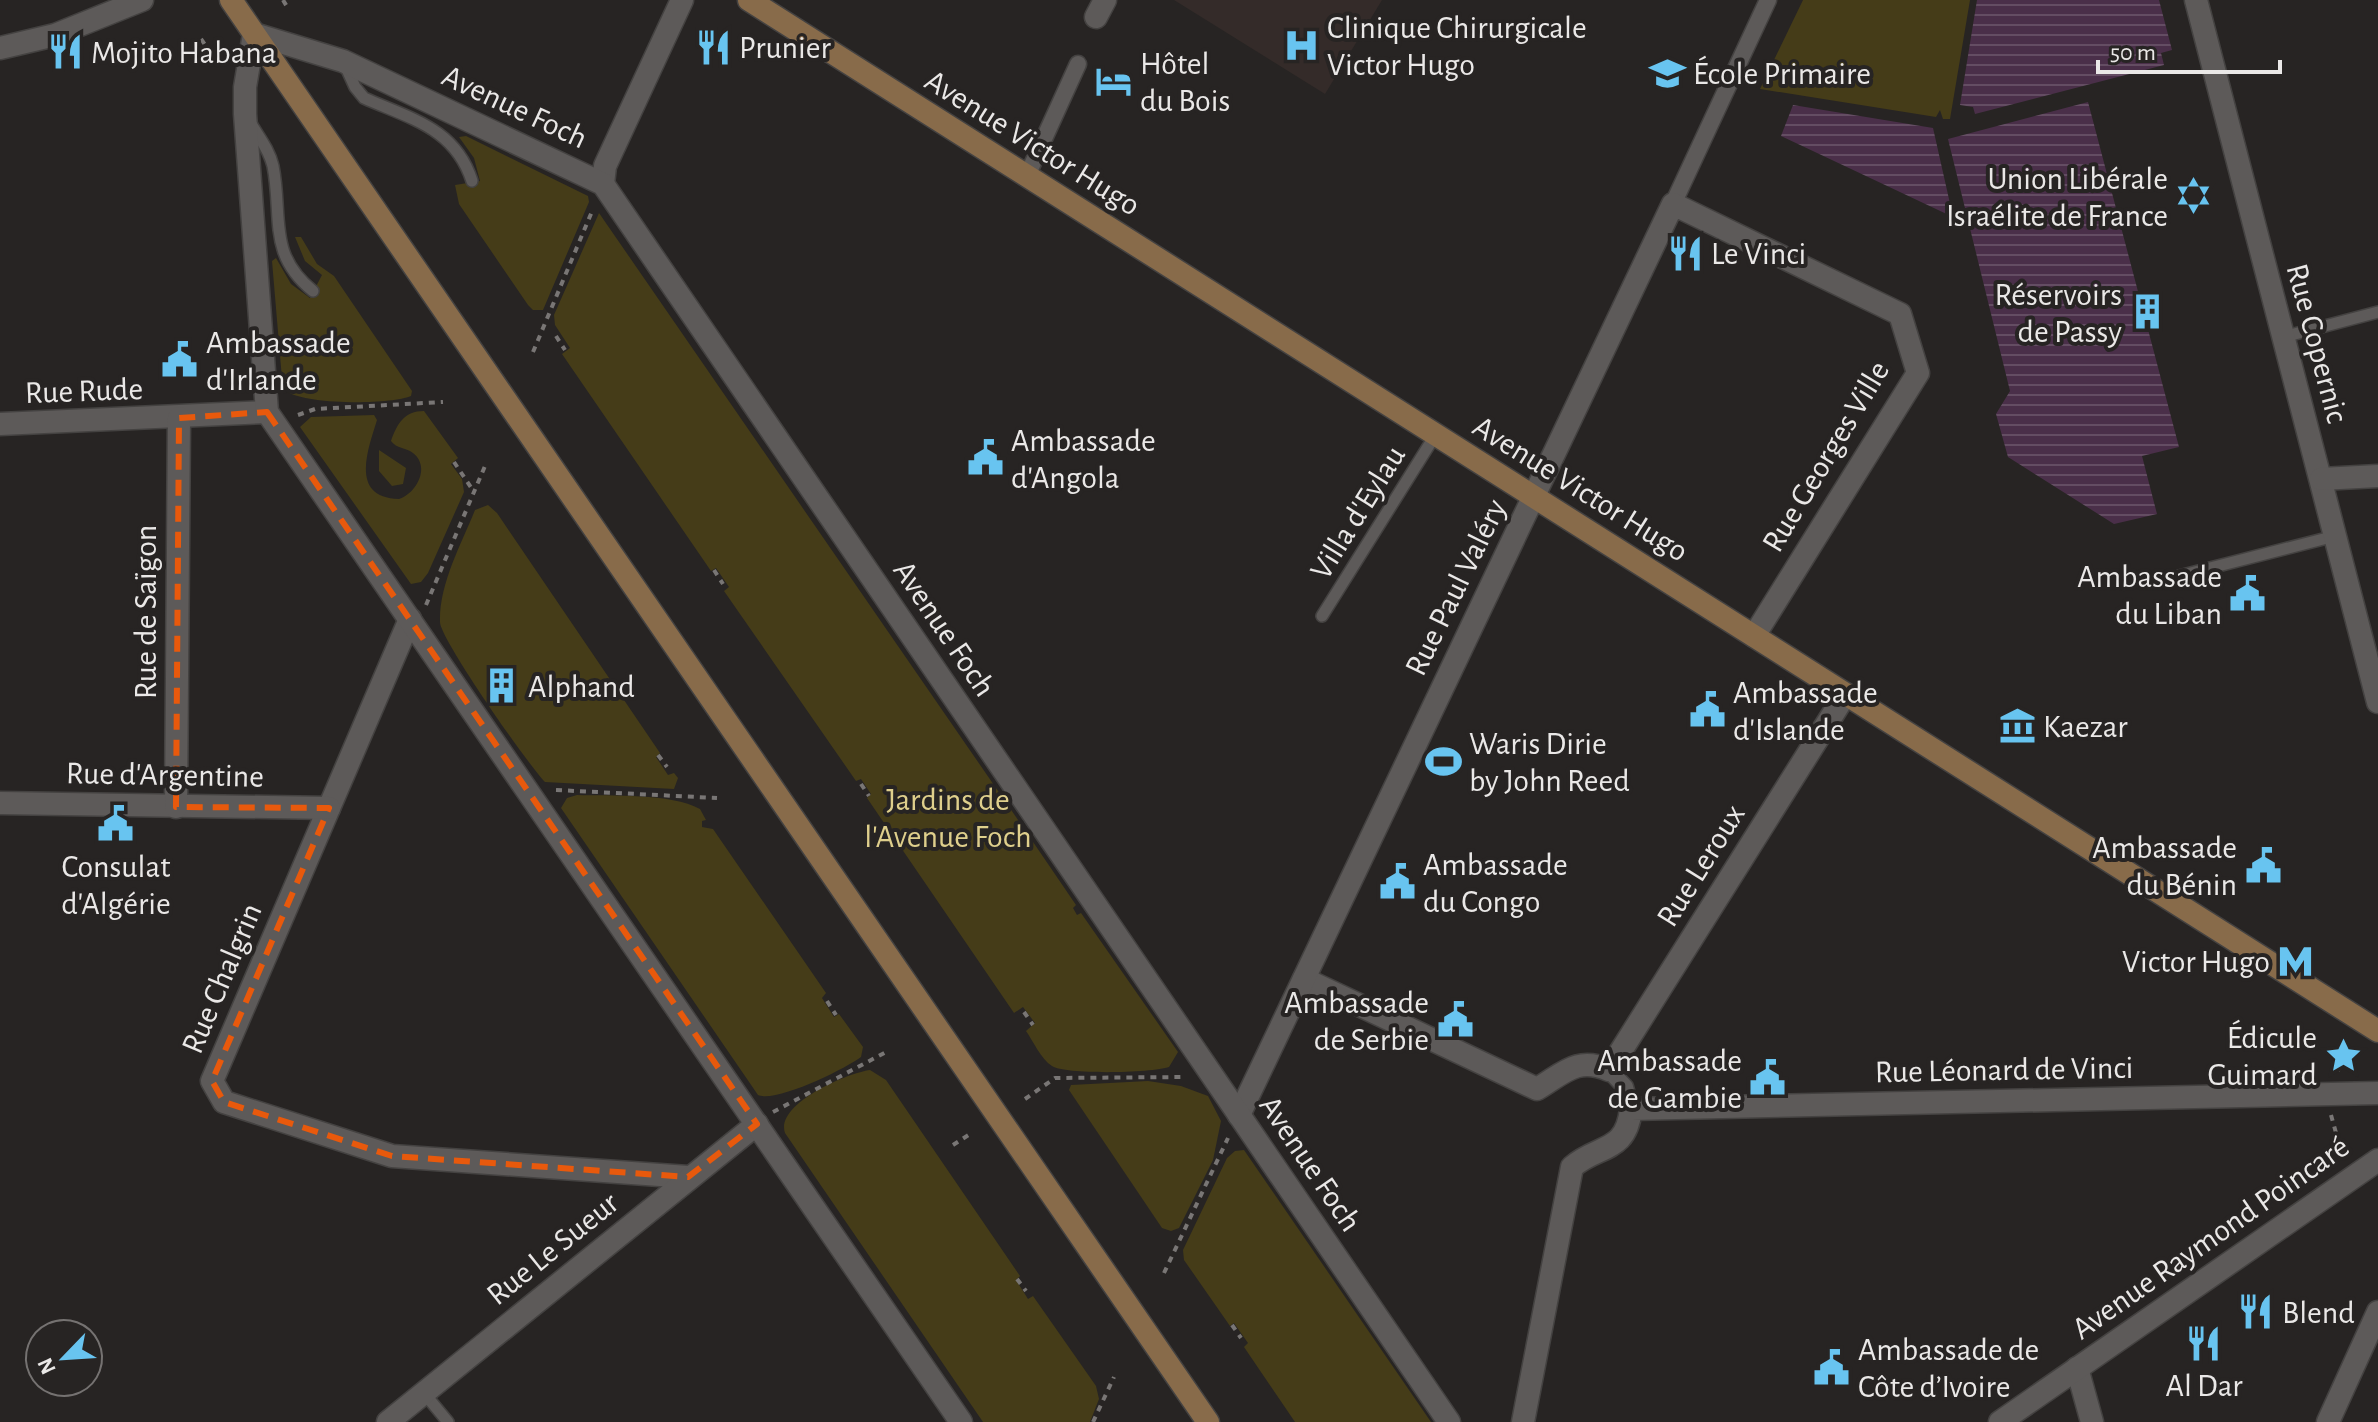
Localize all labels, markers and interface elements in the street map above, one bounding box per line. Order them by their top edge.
place label: Clinique Chirurgicale Victor Hugo [1327,12,1587,81]
scale bar [2098,24,2280,74]
hospital icon: Clinique Chirurgicale Victor Hugo [1282,26,1320,64]
restaurant icon: Prunier [694,28,732,66]
place label: Prunier [739,32,832,64]
restaurant icon: Mojito Habana [46,33,84,71]
place label: Mojito Habana [91,37,277,69]
text: 50 m [2110,41,2156,65]
place label: Hôtel du Bois [1140,48,1230,117]
school or university icon: École Primaire [1648,54,1686,92]
place label: École Primaire [1693,55,1871,90]
street label: Avenue Foch [437,59,592,154]
hotel icon: Hôtel du Bois [1095,62,1133,100]
street label: Avenue Victor Hugo [919,64,1146,222]
place label: Union Libérale Israélite de France [1946,163,2168,232]
synagogue icon: Union Libérale Israélite de France [2175,177,2213,215]
restaurant icon: Le Vinci [1666,234,1704,272]
place label: Le Vinci [1711,238,1806,270]
street label: Rue Copernic [2280,260,2354,426]
place label: Réservoirs de Passy [1995,279,2122,348]
building icon: Réservoirs de Passy [2129,293,2167,331]
place label: Ambassade d'Irlande [206,327,351,396]
public building icon: Ambassade d'Irlande [161,341,199,379]
street label: Rue Georges Ville [1756,356,1895,557]
street label: Rue Rude [24,373,144,409]
street label: Avenue Victor Hugo [1467,410,1694,568]
place label: Ambassade d'Angola [1011,425,1156,494]
public building icon: Ambassade d'Angola [966,439,1004,477]
street label: Villa d'Eylau [1304,440,1411,585]
street label: Rue Paul Valéry [1400,494,1512,681]
street label: Rue de Saïgon [130,525,162,699]
street label: Avenue Foch [887,555,1001,702]
place label: Ambassade du Liban [2077,561,2222,630]
public building icon: Ambassade du Liban [2229,575,2267,613]
building icon: Alphand [483,667,521,705]
place label: Alphand [528,671,635,703]
place label: Ambassade d'Islande [1733,677,1878,746]
public building icon: Ambassade d'Islande [1688,691,1726,729]
museum icon: Kaezar [1998,707,2036,745]
place label: Kaezar [2043,711,2128,743]
place label: Waris Dirie by John Reed [1469,728,1630,797]
sports icon: Waris Dirie by John Reed [1424,742,1462,780]
street label: Rue d'Argentine [66,757,264,793]
park label: Jardins de l'Avenue Foch [864,784,1032,853]
street label: Rue Leroux [1651,799,1751,932]
public building icon: Consulat d'Algérie [97,805,135,843]
place label: Ambassade du Bénin [2092,832,2237,901]
public building icon: Ambassade du Bénin [2244,846,2282,884]
place label: Ambassade du Congo [1423,849,1568,918]
place label: Consulat d'Algérie [61,851,171,920]
public building icon: Ambassade du Congo [1378,863,1416,901]
street label: Rue Chalgrin [176,899,268,1058]
metro station icon: Victor Hugo [2277,942,2315,980]
place label: Victor Hugo [2122,946,2270,978]
place label: Ambassade de Serbie [1284,987,1429,1056]
public building icon: Ambassade de Serbie [1436,1001,1474,1039]
place label: Édicule Guimard [2207,1019,2317,1091]
place icon: Édicule Guimard [2324,1036,2362,1074]
place label: Ambassade de Gambie [1597,1045,1742,1114]
street label: Rue Léonard de Vinci [1874,1052,2134,1088]
public building icon: Ambassade de Gambie [1749,1059,1787,1097]
street label: Avenue Foch [1253,1090,1367,1237]
street label: Avenue Raymond Poincaré [2066,1130,2355,1346]
street label: Rue Le Sueur [481,1186,625,1311]
restaurant icon: Blend [2237,1293,2275,1331]
place label: Blend [2282,1297,2355,1329]
north arrow [24,1318,104,1398]
restaurant icon: Al Dar [2185,1324,2223,1362]
place label: Ambassade de Côte d’Ivoire [1858,1334,2039,1403]
public building icon: Ambassade de Côte d’Ivoire [1813,1348,1851,1386]
text: N [34,1354,60,1378]
place label: Al Dar [2165,1370,2243,1402]

